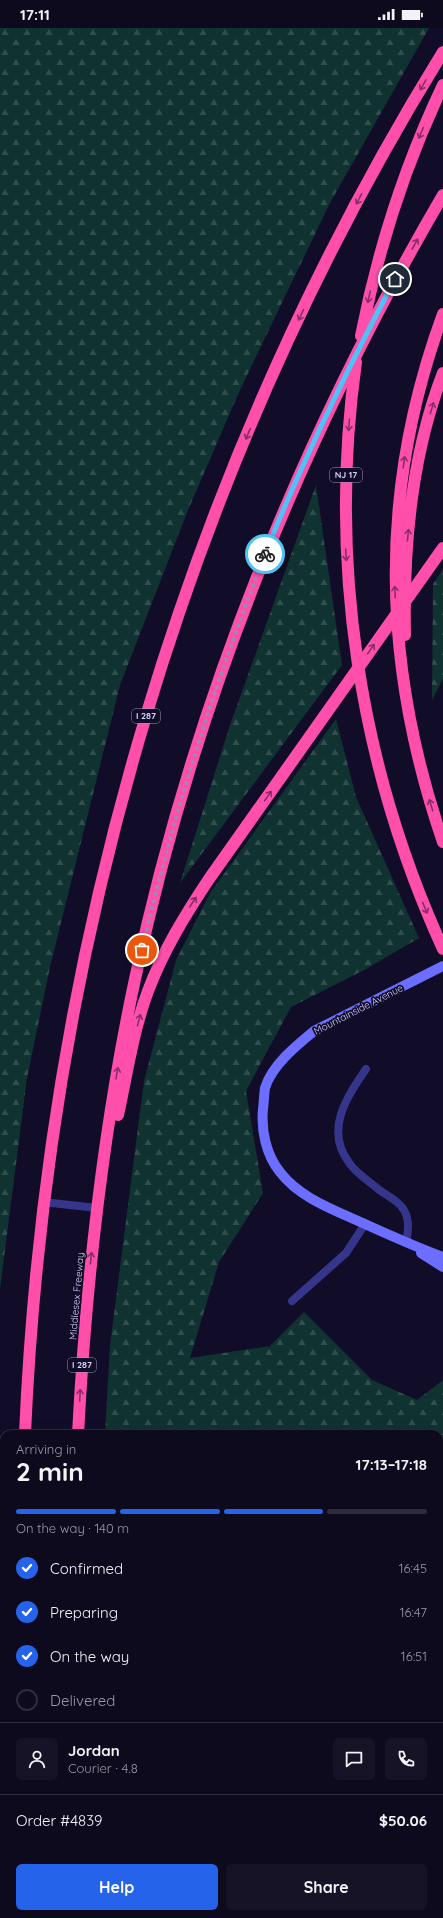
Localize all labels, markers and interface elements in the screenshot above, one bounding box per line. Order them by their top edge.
text: 17:11 [20,5,50,24]
one-way arrow [418,79,426,91]
one-way arrow [417,127,425,139]
one-way arrow [355,192,363,204]
one-way arrow [411,238,419,250]
pin [378,262,412,296]
icon: home [384,268,406,290]
one-way arrow [365,290,373,303]
one-way arrow [297,308,304,320]
one-way arrow [429,402,436,415]
one-way arrow [345,418,352,431]
one-way arrow [244,427,252,439]
one-way arrow [400,456,408,469]
road number: NJ 17 [330,468,362,482]
one-way arrow [404,529,412,542]
courier [245,534,285,574]
icon: bike [254,543,276,565]
one-way arrow [343,548,350,561]
one-way arrow [391,586,399,599]
one-way arrow [367,644,375,655]
road number: I 287 [132,709,160,723]
one-way arrow [264,790,272,801]
one-way arrow [427,798,434,811]
one-way arrow [190,896,198,908]
one-way arrow [422,902,429,914]
pin [125,933,159,967]
icon: bag [131,939,153,961]
street label: Mountainside Avenue [311,981,405,1038]
one-way arrow [136,1014,144,1027]
one-way arrow [113,1066,121,1079]
street label: Middlesex Freeway [66,1252,87,1340]
one-way arrow [88,1252,95,1265]
road number: I 287 [68,1358,96,1372]
one-way arrow [77,1389,84,1402]
text: Arriving in [16,1441,76,1457]
text: 2 min [16,1455,84,1488]
text: 17:13–17:18 [356,1455,427,1474]
text: On the way · 140 m [16,1520,129,1536]
icon: check [16,1557,38,1579]
text: Confirmed [50,1559,123,1578]
text: 16:45 [399,1560,427,1576]
icon: check [16,1601,38,1623]
text: Preparing [50,1603,118,1622]
text: 16:47 [400,1604,427,1620]
icon: check [16,1645,38,1667]
text: On the way [50,1647,129,1666]
text: 16:51 [401,1648,427,1664]
text: Delivered [50,1691,115,1710]
button: person [16,1738,58,1780]
button: chat [333,1738,375,1780]
button: phone [385,1738,427,1780]
text: Jordan [68,1741,120,1760]
text: Courier · 4.8 [68,1760,138,1776]
text: Order #4839 [16,1811,102,1830]
text: $50.06 [379,1811,427,1830]
button: Help [16,1864,218,1910]
button: Share [226,1864,427,1910]

